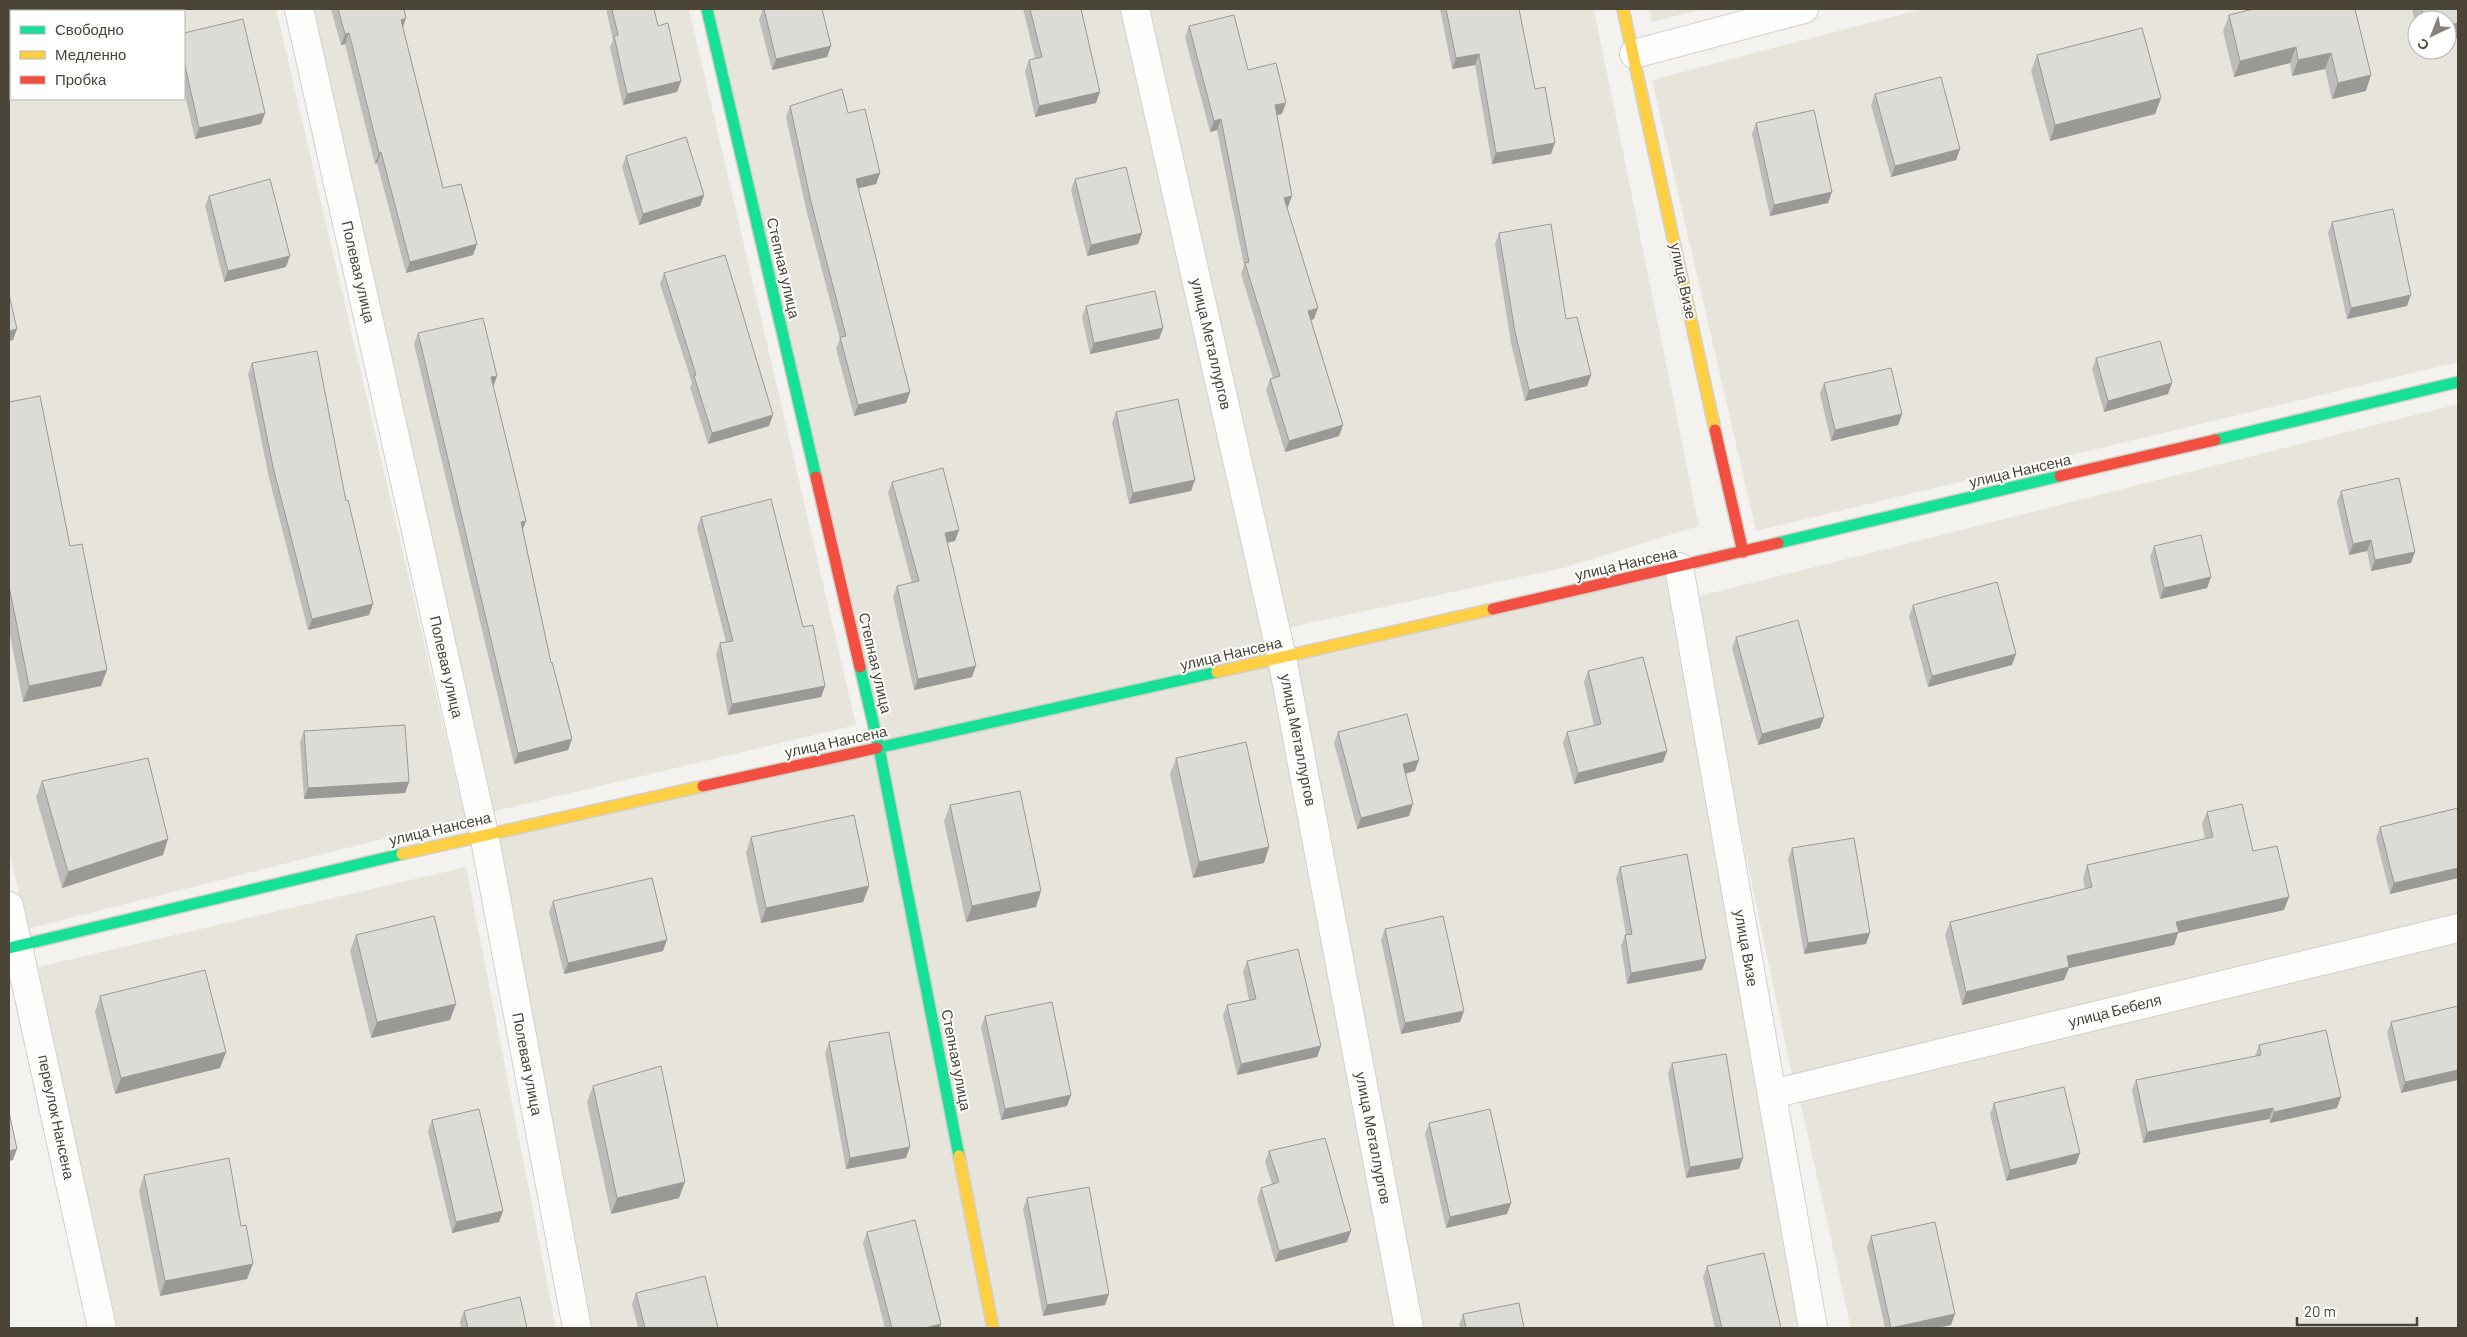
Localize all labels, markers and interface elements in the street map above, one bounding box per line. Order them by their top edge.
legend [10,10,185,100]
north arrow [2407,10,2457,60]
text: Свободно [55,20,124,38]
text: С [2413,35,2432,55]
text: Медленно [55,45,126,63]
text: Пробка [55,70,107,88]
street label: Степная улица [764,216,804,321]
street label: Полевая улица [338,219,380,325]
street label: улица Визе [1667,241,1701,321]
street label: улица Металлургов [1188,276,1236,411]
street label: улица Нансена [1967,449,2073,491]
street label: улица Нансена [1573,542,1679,584]
street label: Степная улица [856,611,896,716]
street label: Полевая улица [426,614,468,720]
street label: улица Нансена [1178,632,1284,674]
street label: улица Металлургов [1277,672,1321,808]
street label: улица Нансена [783,721,889,761]
street label: улица Нансена [387,807,493,849]
street label: улица Визе [1731,908,1763,988]
street label: улица Бебеля [2066,990,2163,1030]
street label: Степная улица [938,1008,976,1113]
street label: Полевая улица [509,1011,547,1117]
street label: переулок Нансена [35,1053,79,1181]
street label: улица Металлургов [1352,1070,1396,1206]
scale bar [2297,1294,2417,1326]
text: 20 m [2304,1302,2336,1320]

